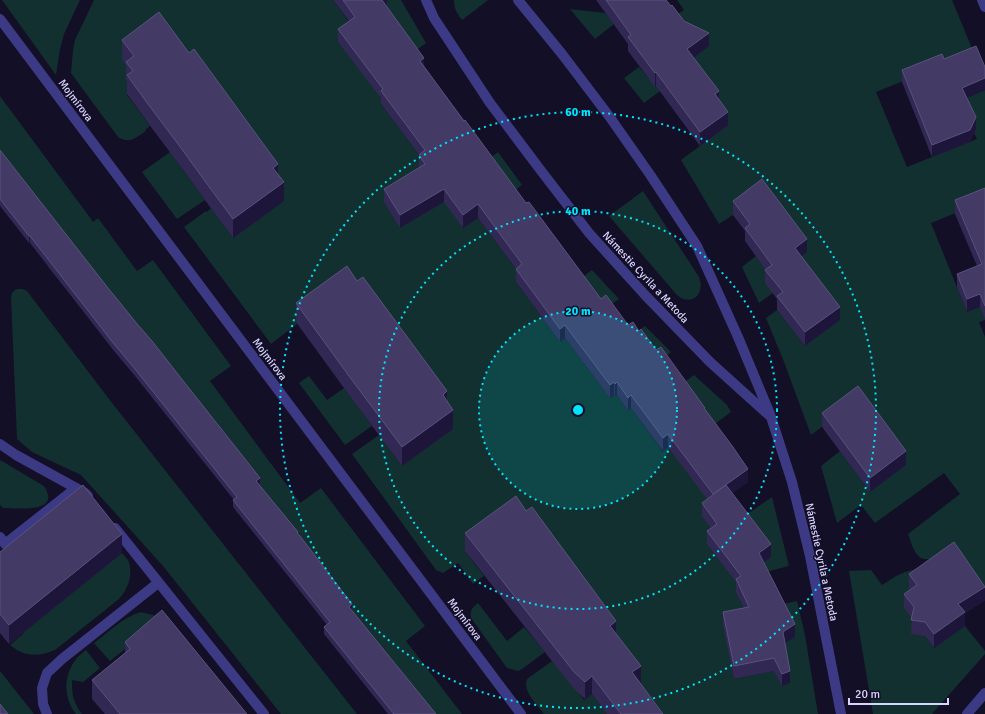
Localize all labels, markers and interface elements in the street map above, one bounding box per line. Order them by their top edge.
street label: Mojmírova [56,77,96,124]
text: 60 m [565,105,591,120]
text: 40 m [565,204,591,219]
street label: Námestie Cyrila a Metoda [600,229,692,326]
text: 20 m [565,304,591,319]
street label: Mojmírova [250,336,290,383]
centre of rings [571,403,585,417]
street label: Námestie Cyrila a Metoda [803,502,840,623]
street label: Mojmírova [445,596,485,643]
scale bar [849,680,948,706]
text: 20 m [855,687,880,702]

